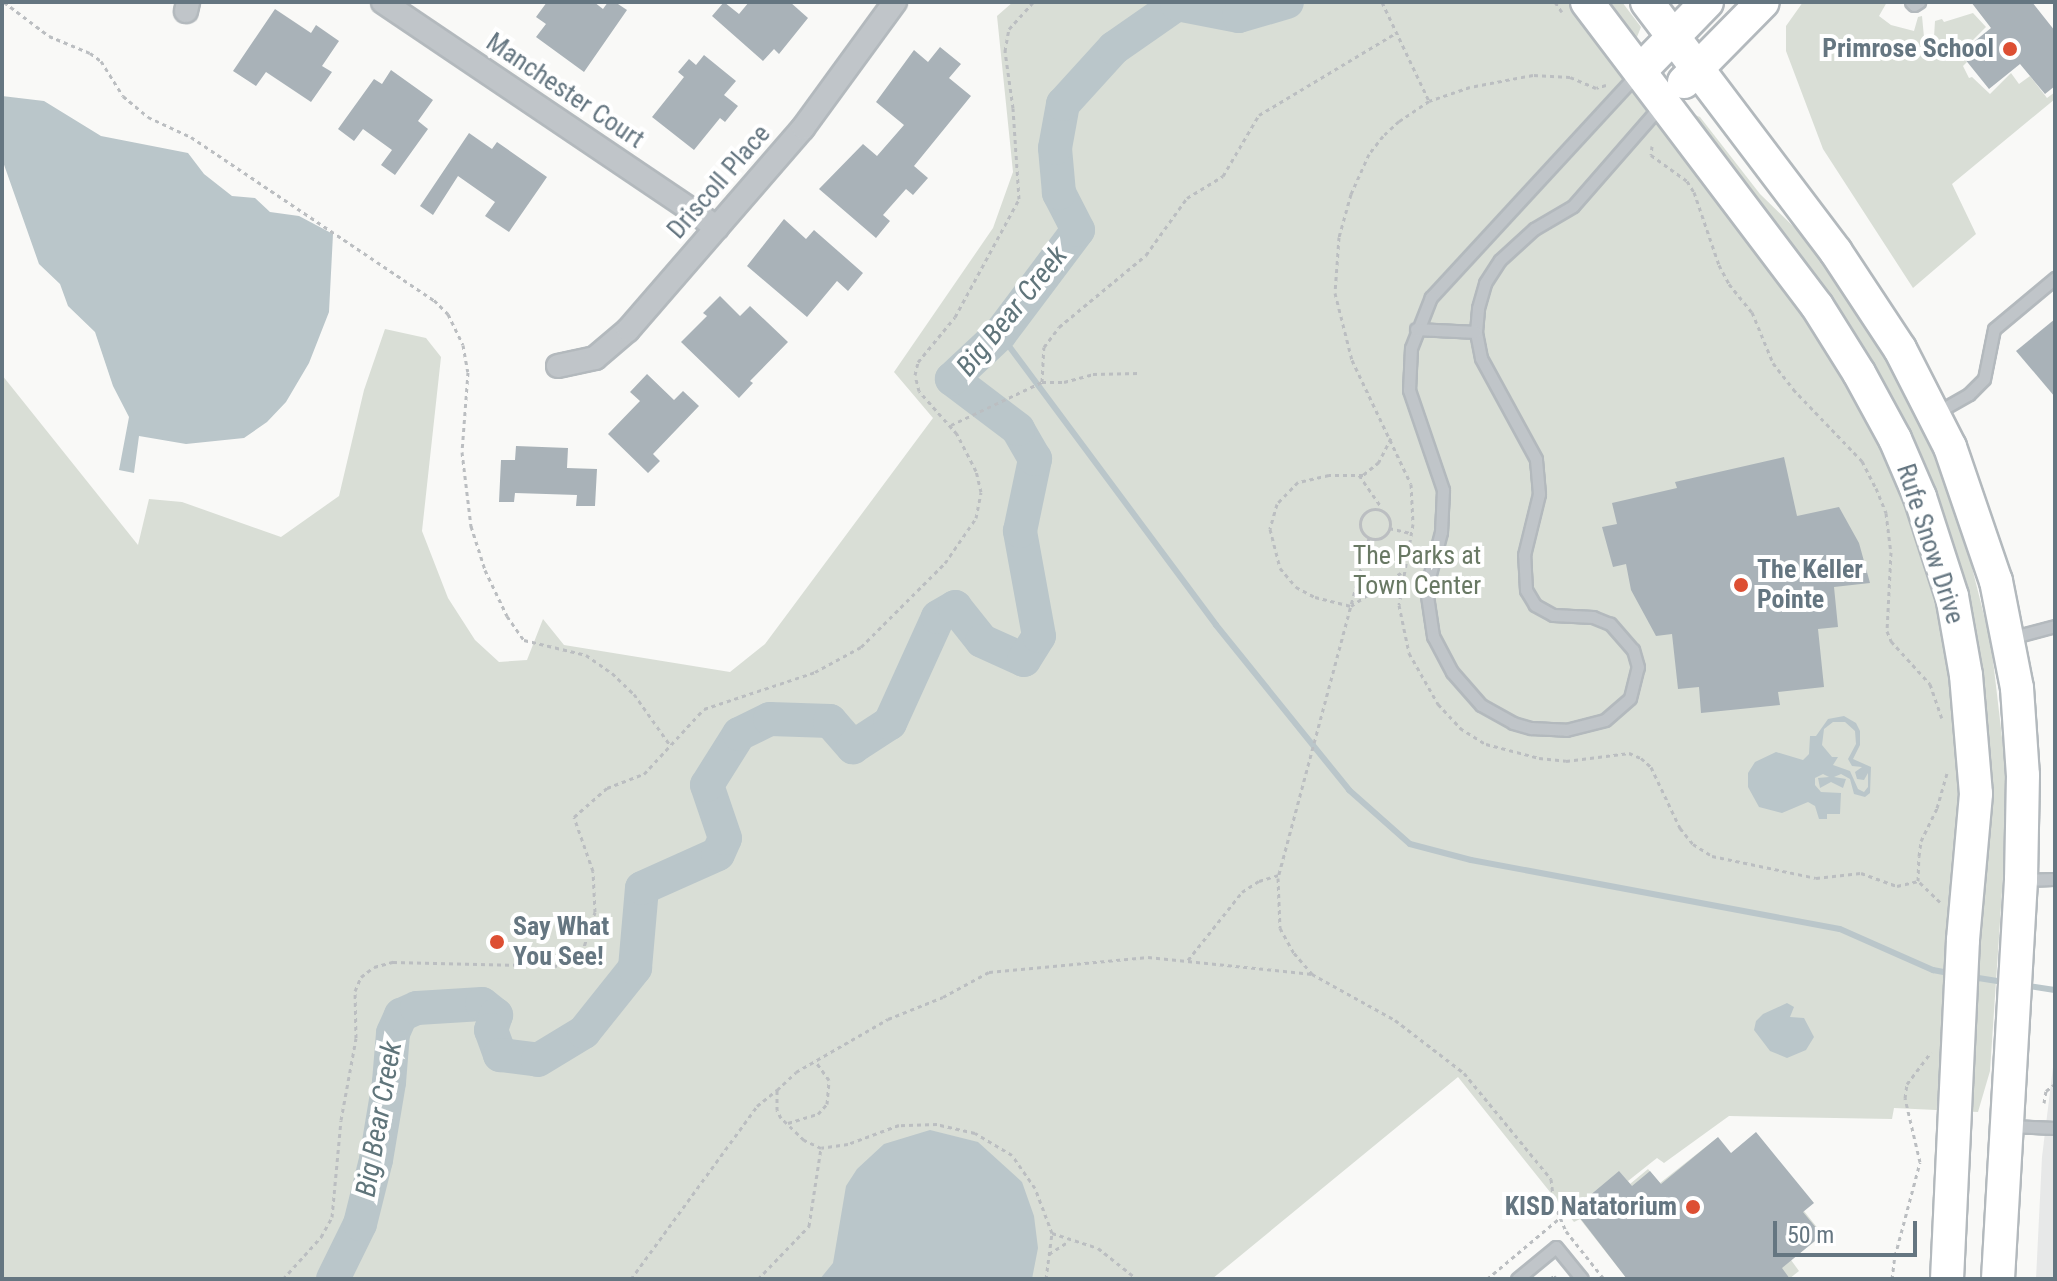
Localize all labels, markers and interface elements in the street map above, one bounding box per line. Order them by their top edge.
street label: Manchester Court [480,27,650,155]
place label: Primrose School [1822,33,1994,65]
marker: Primrose School [2001,40,2019,58]
street label: Driscoll Place [661,119,777,245]
water label: Big Bear Creek [950,239,1074,383]
street label: Rufe Snow Drive [1889,460,1971,628]
park label: The Parks at Town Center [1353,540,1481,602]
place label: The Keller Pointe [1757,554,1863,616]
marker: The Keller Pointe [1732,576,1750,594]
place label: Say What You See! [513,911,609,972]
marker: Say What You See! [488,933,506,951]
water label: Big Bear Creek [349,1039,409,1199]
place label: KISD Natatorium [1505,1191,1677,1223]
marker: KISD Natatorium [1684,1198,1702,1216]
scale bar [1777,1205,1921,1255]
text: 50 m [1787,1221,1834,1249]

